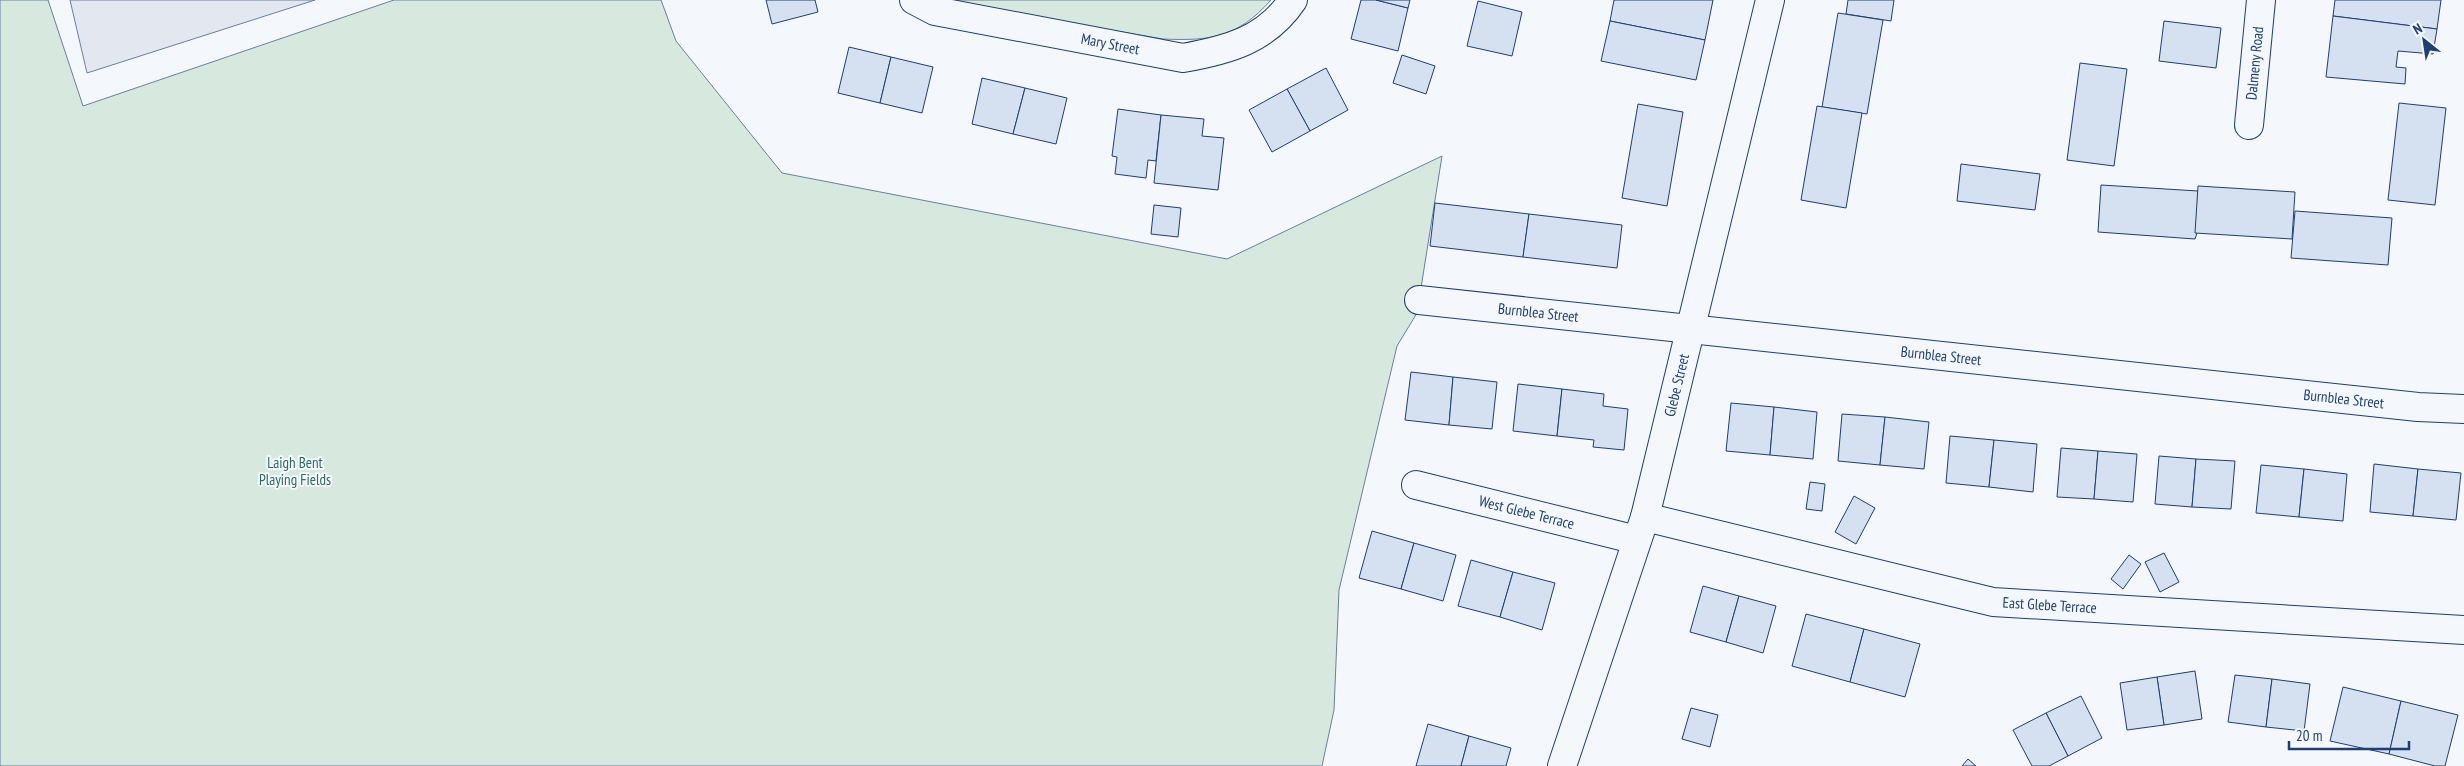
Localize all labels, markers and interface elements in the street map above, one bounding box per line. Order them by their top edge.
north arrow [2399,15,2449,65]
text: N [2410,19,2425,38]
street label: Dalmeny Road [2241,25,2267,101]
street label: Mary Street [1079,29,1141,59]
street label: Burnblea Street [1497,299,1580,326]
street label: Burnblea Street [1900,342,1982,369]
street label: Glebe Street [1660,352,1693,419]
street label: Burnblea Street [2303,385,2385,412]
park label: Laigh Bent Playing Fields [259,453,331,489]
street label: West Glebe Terrace [1477,491,1576,533]
street label: East Glebe Terrace [2002,593,2097,617]
scale bar [2289,718,2409,750]
text: 20 m [2296,726,2322,745]

